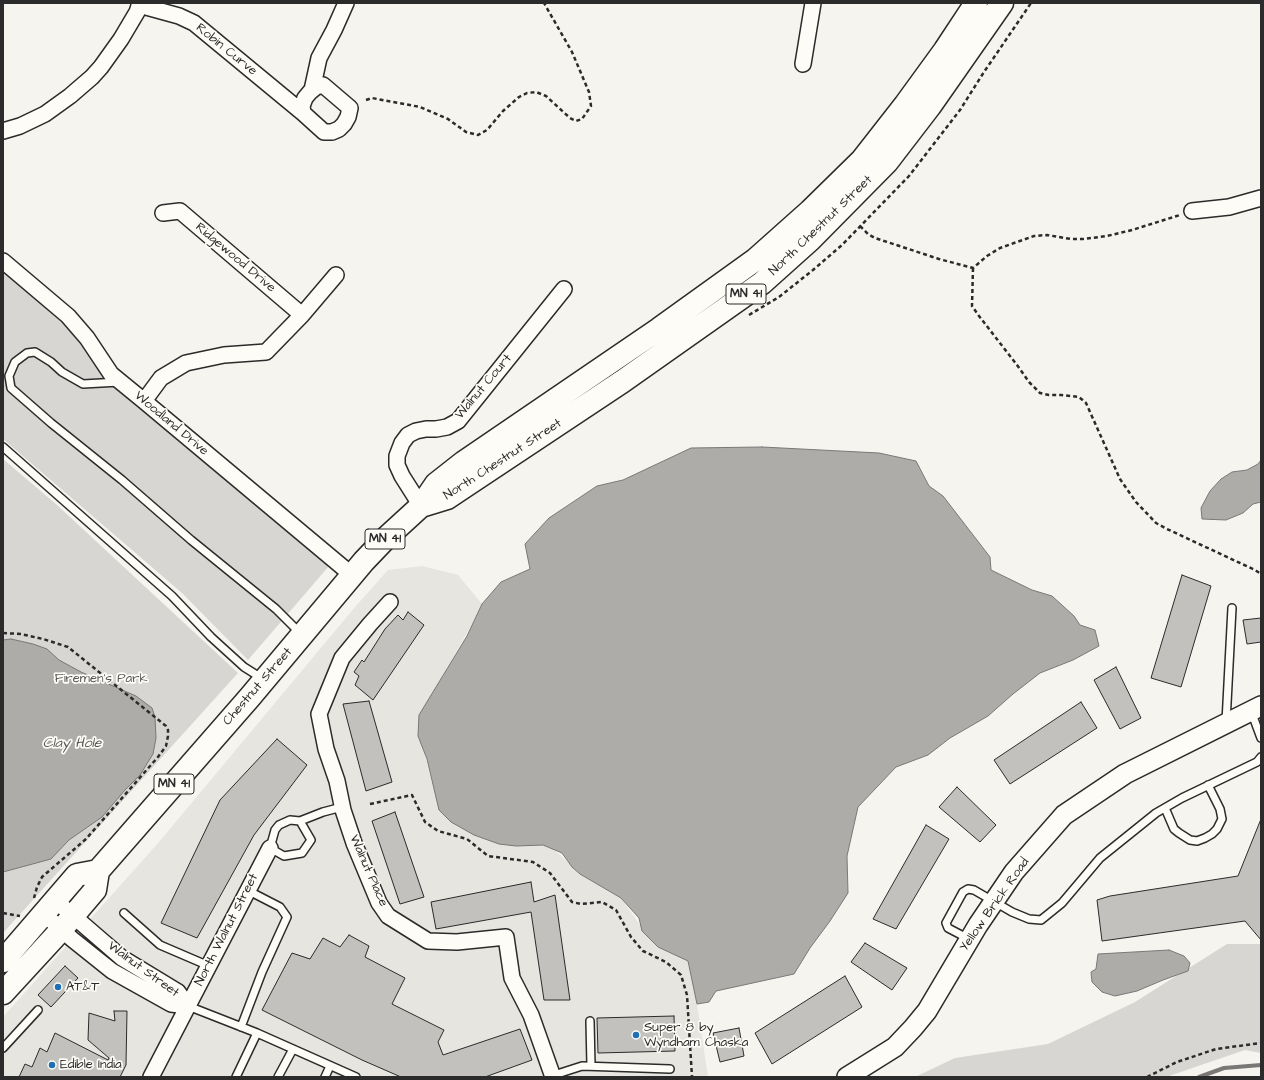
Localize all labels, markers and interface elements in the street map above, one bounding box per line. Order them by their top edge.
street label: Robin Curve [192,21,260,79]
street label: North Chestnut Street [766,173,876,279]
street label: Ridgewood Drive [192,220,278,296]
road number: MN 41 [726,284,766,304]
street label: Walnut Court [452,351,516,423]
street label: Woodland Drive [131,388,211,460]
street label: North Chestnut Street [441,416,565,504]
road number: MN 41 [365,529,405,549]
street label: Chestnut Street [220,645,296,729]
park label: Firemen's Park [55,671,147,687]
water label: Clay Hole [43,736,101,752]
road number: MN 41 [154,774,194,794]
street label: Walnut Place [345,833,391,909]
street label: Yellow Brick Road [957,855,1033,955]
street label: North Walnut Street [192,871,262,989]
street label: Walnut Street [104,939,182,1001]
place label: AT&T [66,979,99,995]
marker: AT&T [53,982,63,992]
place label: Super 8 by Wyndham Chaska [644,1020,748,1051]
marker: Super 8 by Wyndham Chaska [631,1030,641,1040]
place label: Edible India [60,1057,122,1073]
marker: Edible India [47,1060,57,1070]

